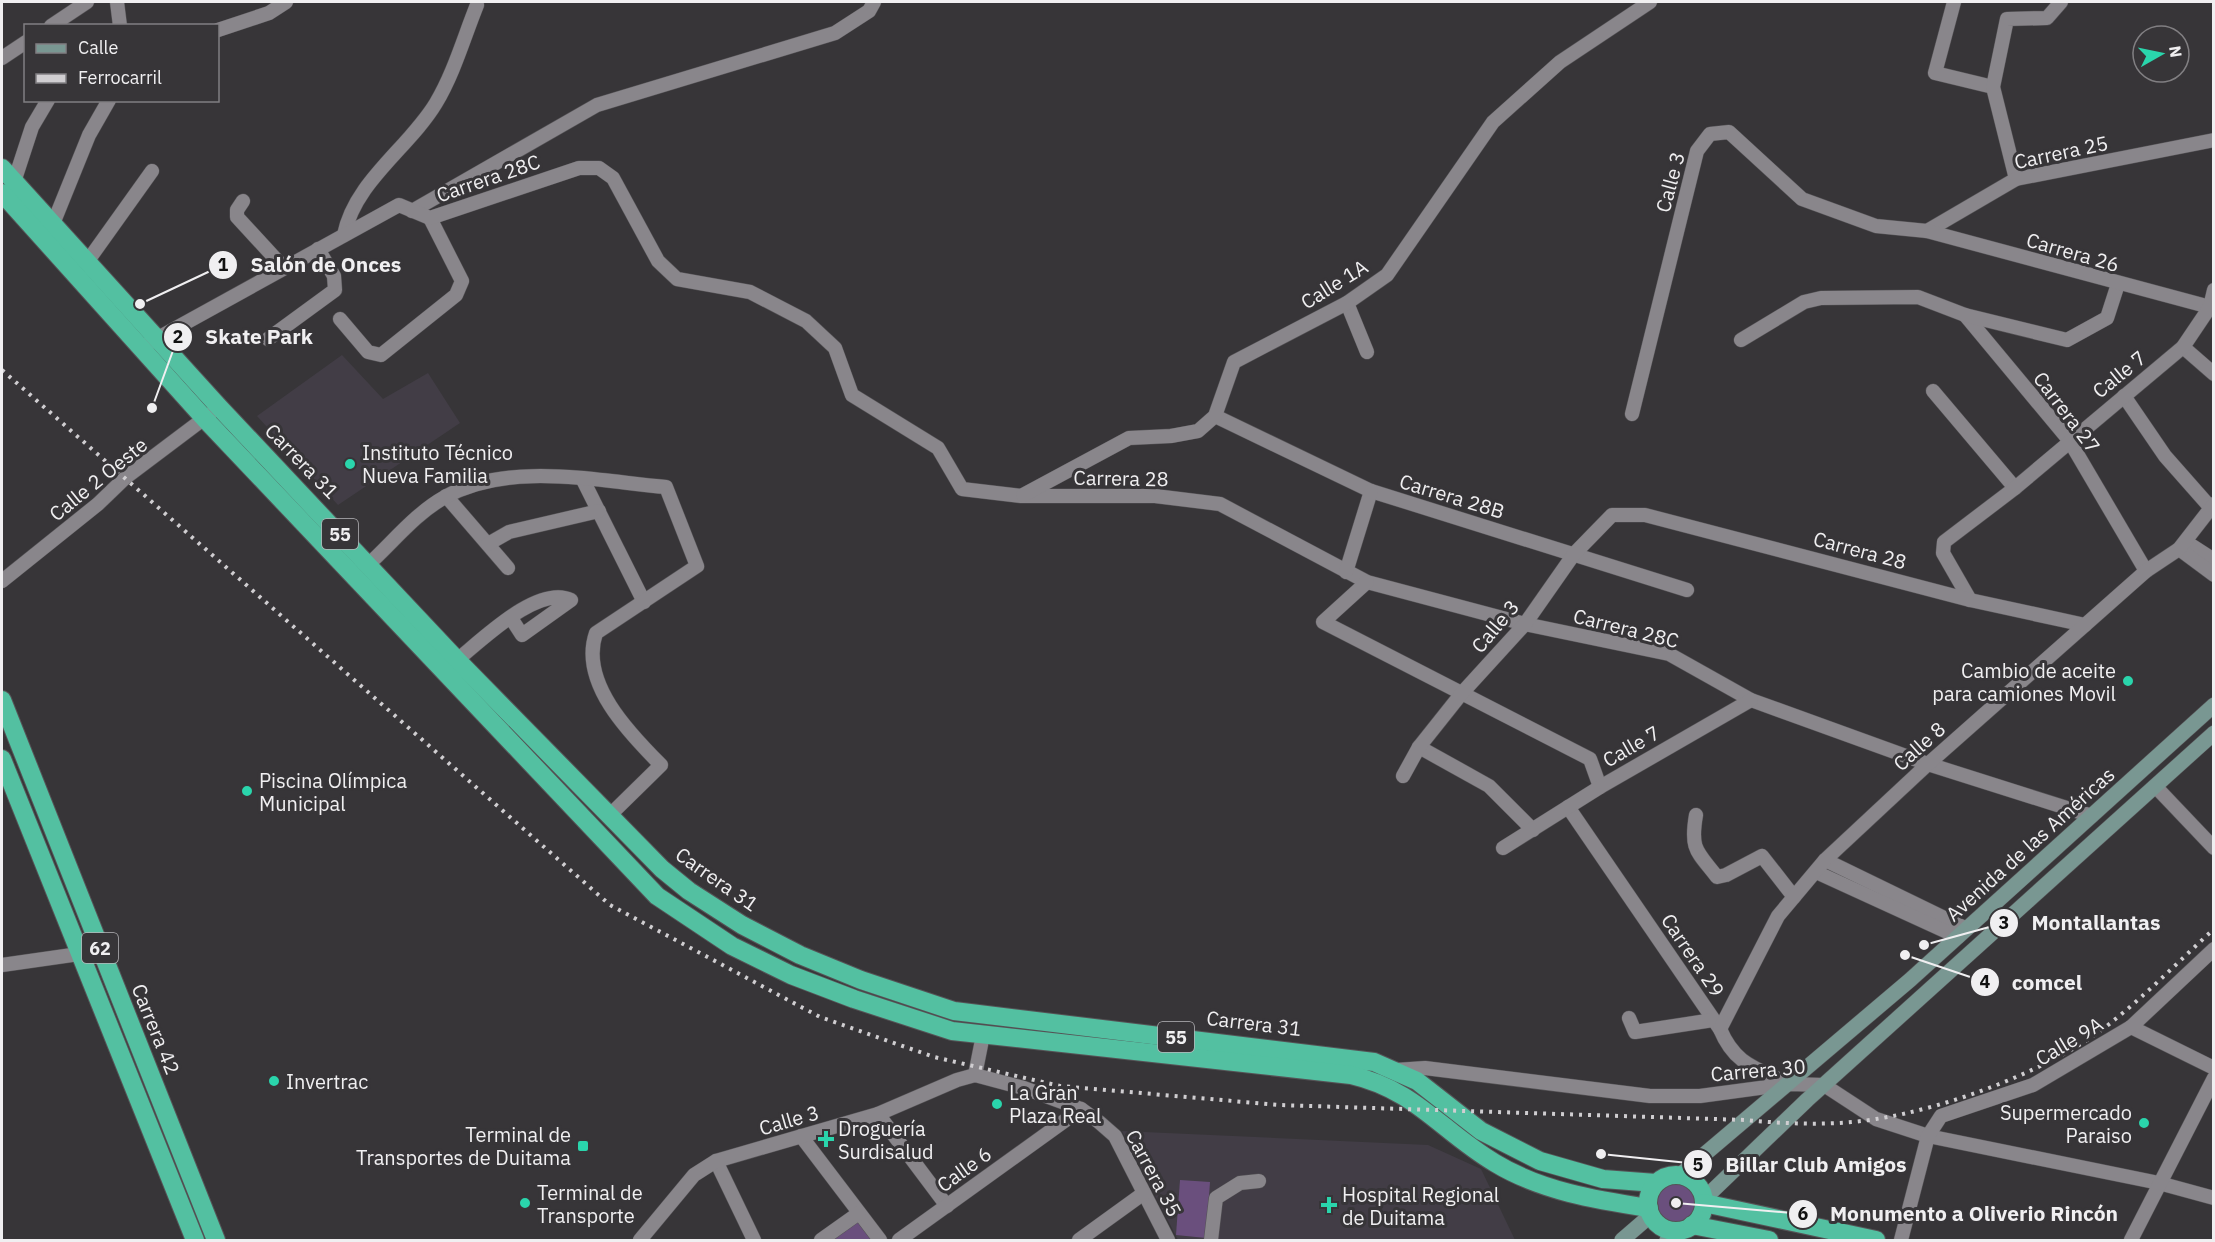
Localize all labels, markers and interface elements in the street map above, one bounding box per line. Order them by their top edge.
legend [24,24,219,102]
north arrow [2131,24,2191,84]
text: Calle [78,36,118,59]
text: N [2165,44,2187,59]
text: Ferrocarril [78,66,162,89]
street label: Carrera 25 [2012,129,2110,175]
street label: Carrera 28C [433,148,543,208]
street label: Calle 3 [1649,149,1691,215]
street label: Carrera 26 [2023,226,2123,278]
callout: Salón de Onces [208,245,413,284]
text: Salón de Onces [251,250,401,278]
text: 1 [218,253,229,276]
street label: Calle 1A [1295,253,1373,315]
callout: Skate Park [163,317,325,356]
text: Skate Park [205,322,314,350]
text: 2 [173,325,183,348]
street label: Calle 7 [2087,344,2151,404]
street label: Carrera 27 [2028,366,2106,458]
street label: Carrera 31 [259,417,345,505]
street label: Calle 2 Oeste [43,431,153,527]
place label: Instituto Técnico Nueva Familia [362,439,513,489]
marker: Instituto Técnico Nueva Familia [343,457,357,471]
street label: Carrera 28 [1073,464,1169,492]
street label: Carrera 28B [1396,467,1508,525]
road number: 55 [322,519,358,549]
street label: Carrera 28 [1810,525,1910,575]
street label: Calle 3 [1465,594,1525,658]
street label: Carrera 28C [1570,602,1682,654]
place label: Cambio de aceite para camiones Movil [1932,657,2116,707]
marker: Cambio de aceite para camiones Movil [2121,674,2135,688]
street label: Calle 8 [1887,715,1951,777]
street label: Calle 7 [1598,719,1664,773]
street label: Avenida de las Américas [1940,761,2120,927]
place label: Piscina Olímpica Municipal [259,767,407,817]
marker: Piscina Olímpica Municipal [240,784,254,798]
street label: Carrera 31 [670,841,764,917]
callout: Montallantas [1989,904,2173,943]
street label: Carrera 29 [1655,908,1731,1002]
text: Montallantas [2031,908,2161,936]
text: 3 [1999,911,2009,934]
road number: 62 [82,933,118,963]
callout: comcel [1970,963,2094,1002]
text: comcel [2012,968,2082,996]
text: 4 [1980,970,1991,993]
street label: Carrera 42 [126,980,186,1078]
street label: Carrera 31 [1205,1004,1303,1042]
street label: Calle 9A [2030,1010,2108,1072]
road number: 55 [1158,1022,1194,1052]
street label: Carrera 30 [1709,1052,1807,1088]
place label: Invertrac [286,1068,368,1095]
marker: Invertrac [267,1074,281,1088]
place label: La Gran Plaza Real [1009,1079,1102,1129]
marker: La Gran Plaza Real [990,1097,1004,1111]
street label: Calle 3 [756,1099,822,1141]
place label: Supermercado Paraiso [2000,1099,2132,1149]
place label: Droguería Surdisalud [838,1115,934,1165]
marker: Supermercado Paraiso [2137,1116,2151,1130]
place label: Terminal de Transportes de Duitama [356,1121,571,1171]
street label: Carrera 35 [1120,1125,1188,1221]
marker: Droguería Surdisalud [819,1132,833,1146]
marker: Terminal de Transportes de Duitama [576,1139,590,1153]
street label: Calle 6 [931,1140,997,1198]
callout: Billar Club Amigos [1683,1145,1918,1184]
text: Billar Club Amigos [1725,1150,1907,1178]
text: 5 [1693,1153,1704,1176]
place label: Terminal de Transporte [537,1179,643,1229]
place label: Hospital Regional de Duitama [1342,1181,1499,1231]
callout: Monumento a Oliverio Rincón [1788,1195,2130,1234]
marker: Terminal de Transporte [518,1196,532,1210]
marker: Hospital Regional de Duitama [1320,1196,1338,1214]
text: Monumento a Oliverio Rincón [1830,1199,2118,1227]
text: 6 [1798,1202,1809,1225]

